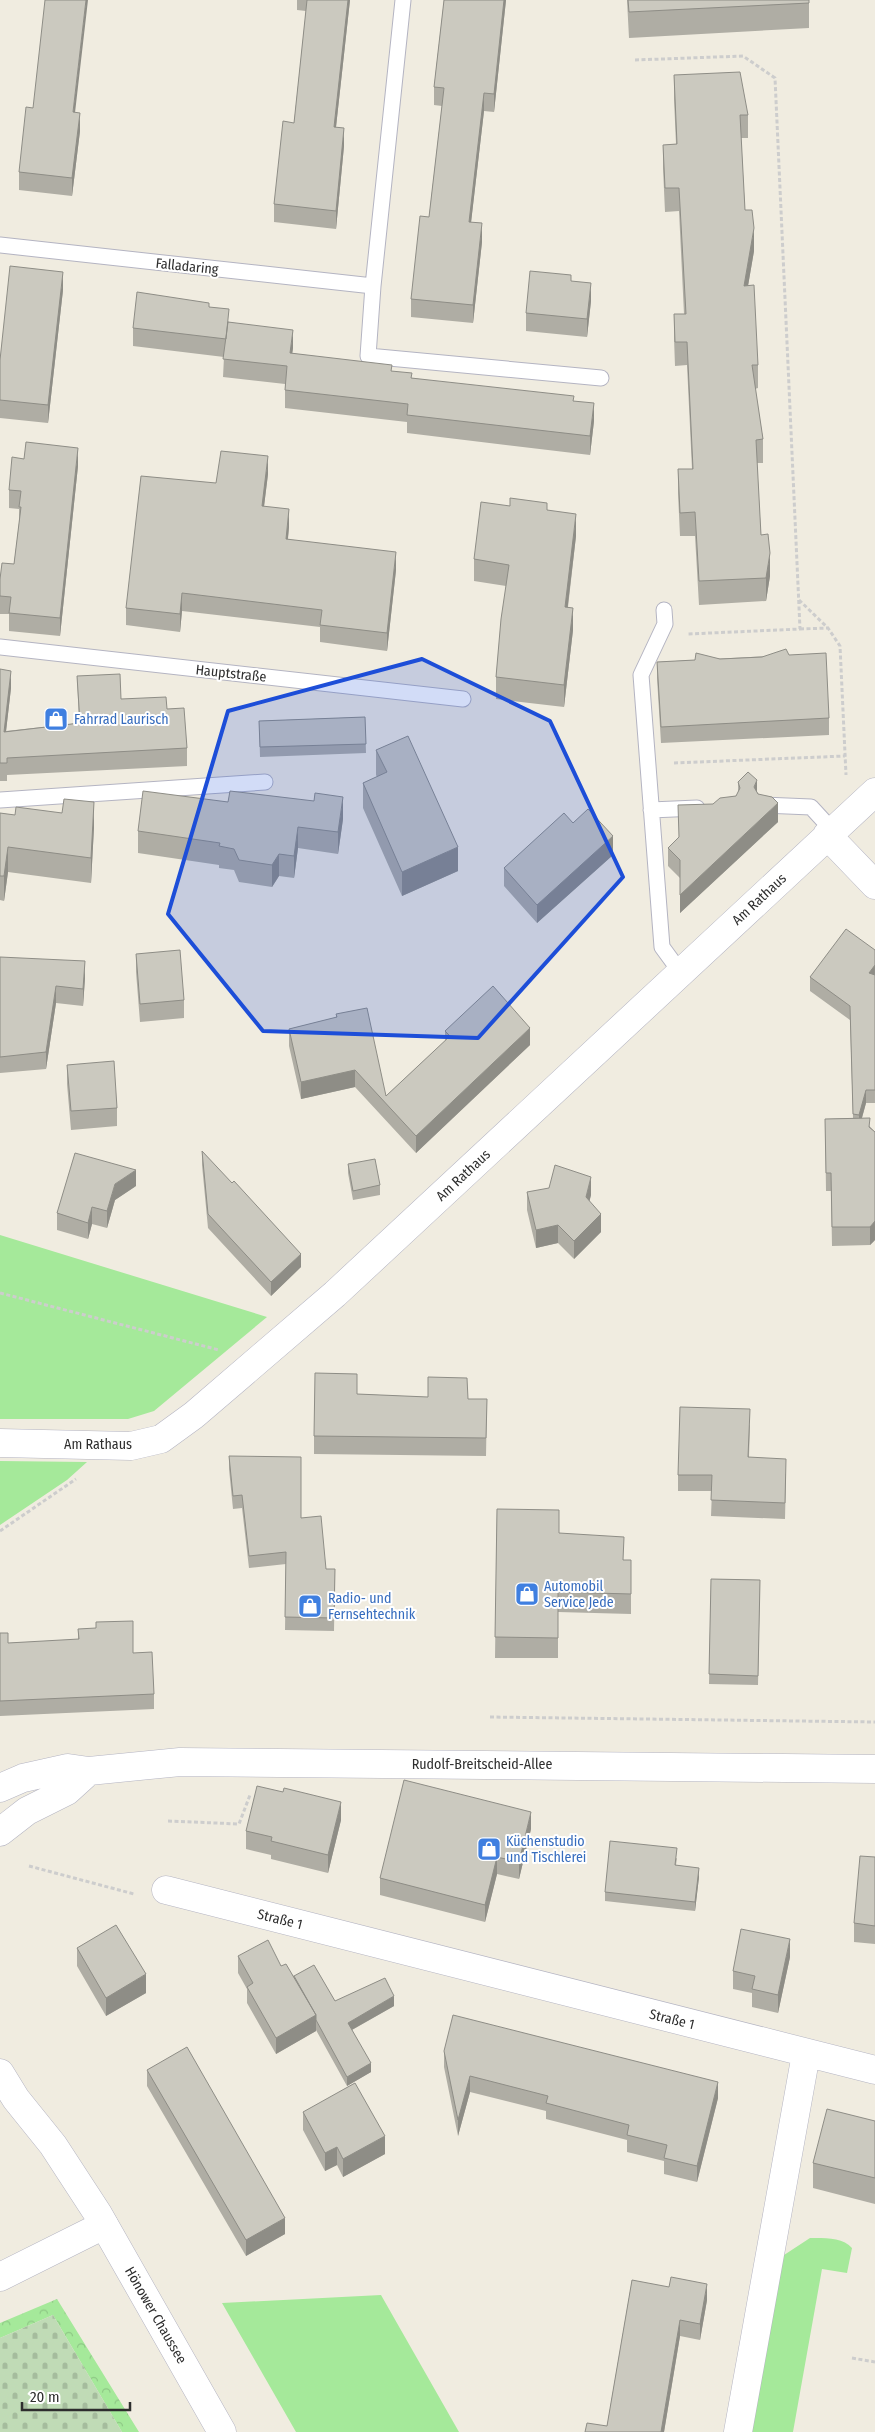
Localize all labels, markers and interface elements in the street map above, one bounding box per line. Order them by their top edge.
street label: Falladaring [155,255,220,278]
street label: Hauptstraße [195,661,267,686]
shop icon: Fahrrad Laurisch [43,706,69,732]
place label: Fahrrad Laurisch [74,711,169,728]
street label: Am Rathaus [729,870,790,929]
street label: Am Rathaus [433,1146,494,1205]
street label: Am Rathaus [64,1436,132,1453]
place label: Automobil Service Jede [544,1578,614,1611]
shop icon: Automobil Service Jede [514,1581,540,1607]
place label: Radio- und Fernsehtechnik [328,1590,416,1623]
shop icon: Radio- und Fernsehtechnik [297,1593,323,1619]
street label: Rudolf-Breitscheid-Allee [412,1756,552,1773]
place label: Küchenstudio und Tischlerei [506,1833,586,1866]
shop icon: Küchenstudio und Tischlerei [476,1836,502,1862]
street label: Straße 1 [256,1906,304,1933]
street label: Straße 1 [648,2006,696,2033]
street label: Hönower Chaussee [121,2264,190,2367]
scale bar [22,2380,130,2412]
text: 20 m [30,2388,60,2406]

